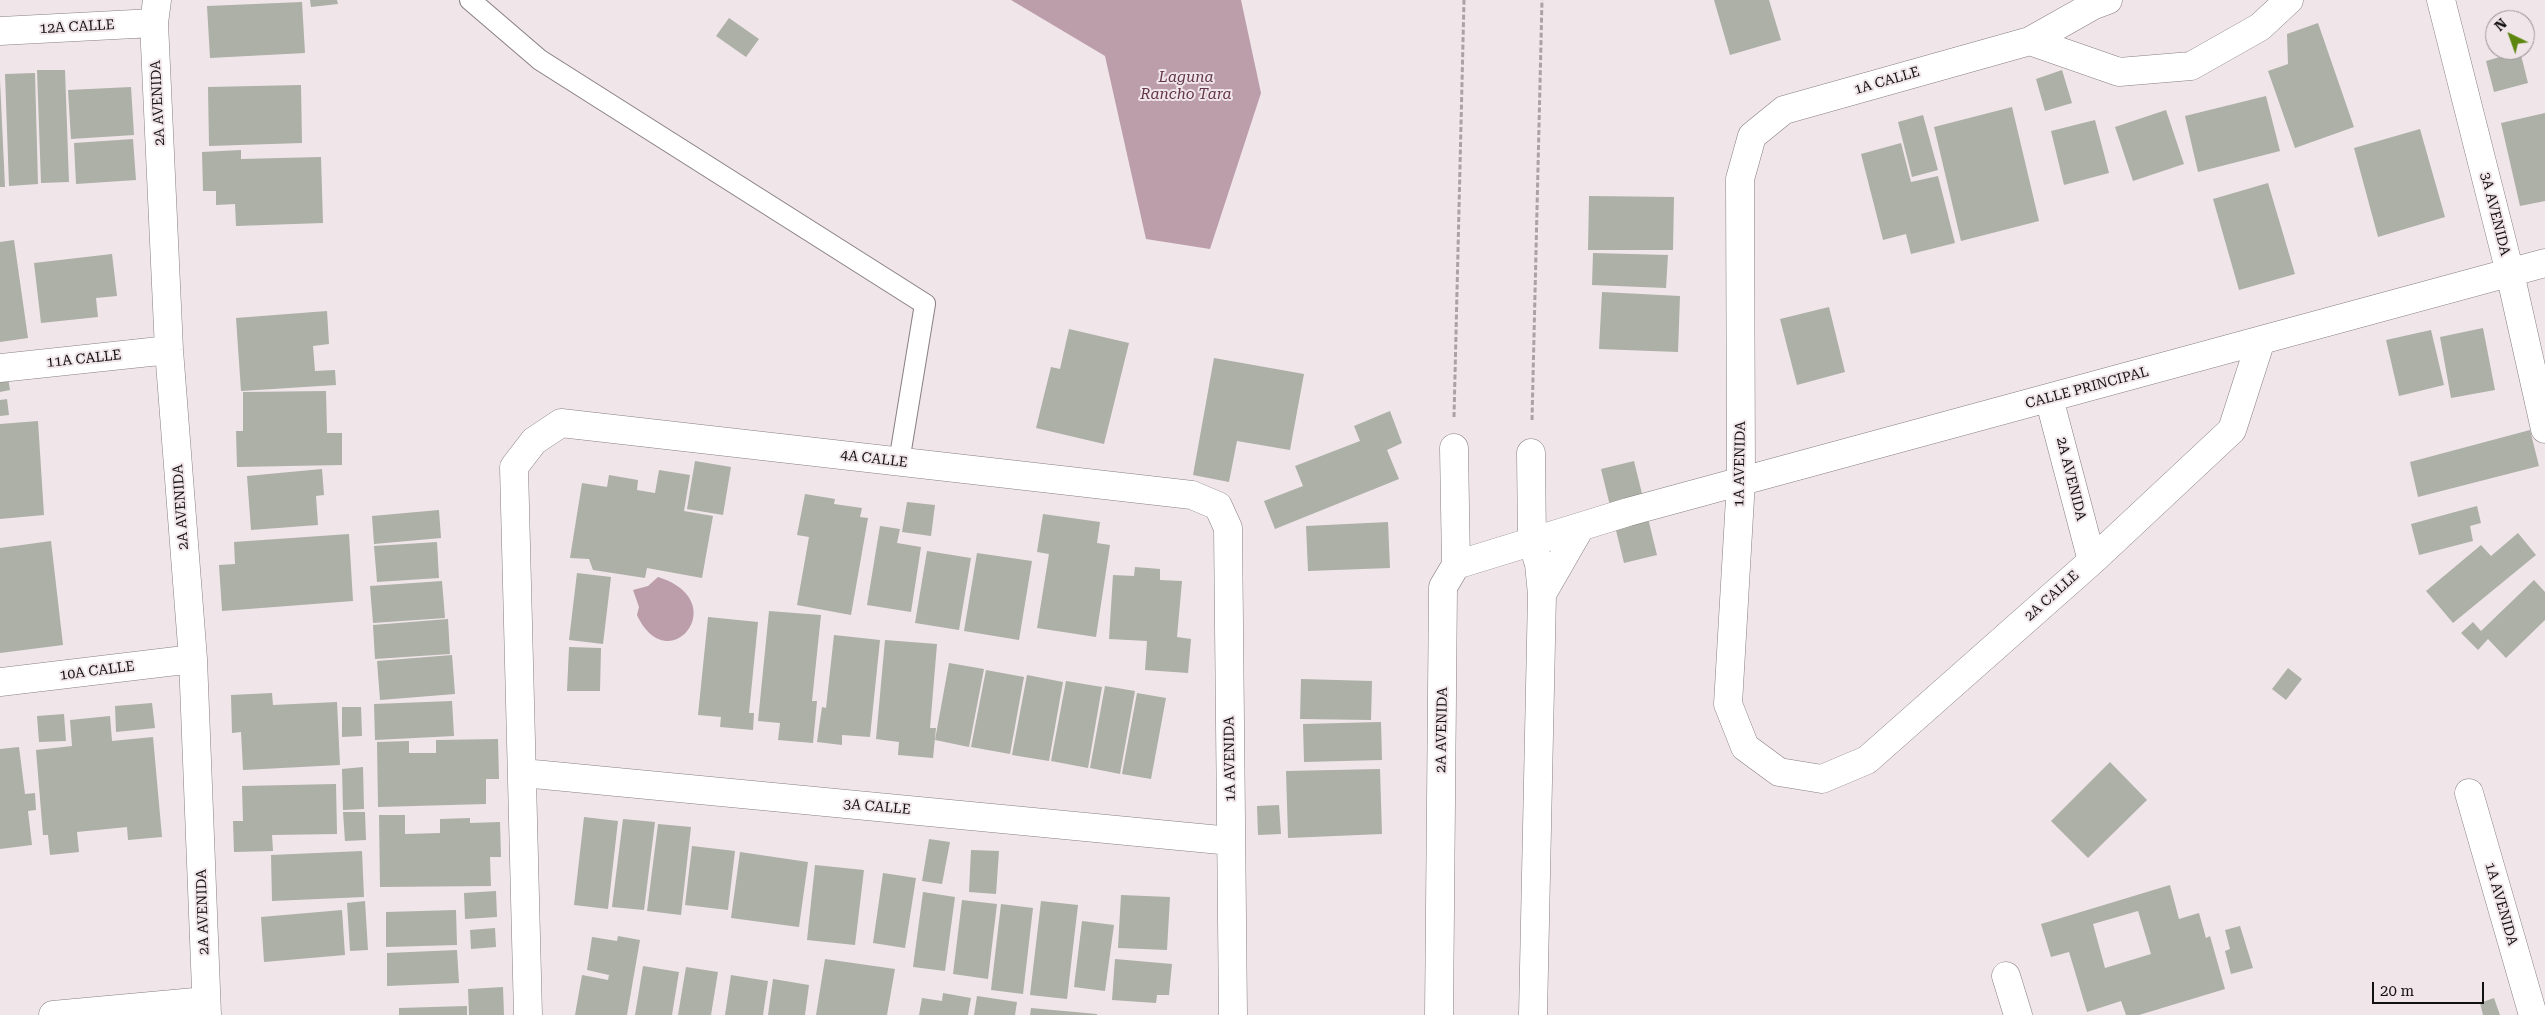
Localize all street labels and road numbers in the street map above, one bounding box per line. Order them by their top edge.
street label: 12A CALLE [39,17,115,37]
street label: 2A AVENIDA [147,60,169,146]
street label: 1A CALLE [1852,64,1922,98]
street label: 3A AVENIDA [2476,170,2514,258]
street label: 11A CALLE [46,347,122,371]
street label: CALLE PRINCIPAL [2024,363,2150,413]
street label: 1A AVENIDA [1731,421,1749,507]
street label: 2A AVENIDA [2052,435,2090,523]
street label: 4A CALLE [840,447,908,471]
street label: 2A AVENIDA [170,464,192,550]
street label: 2A CALLE [2021,567,2083,625]
street label: 10A CALLE [59,658,135,684]
street label: 2A AVENIDA [1433,687,1451,773]
street label: 1A AVENIDA [1221,716,1239,802]
street label: 3A CALLE [843,796,911,818]
street label: 1A AVENIDA [2481,861,2521,947]
street label: 2A AVENIDA [193,869,213,955]

